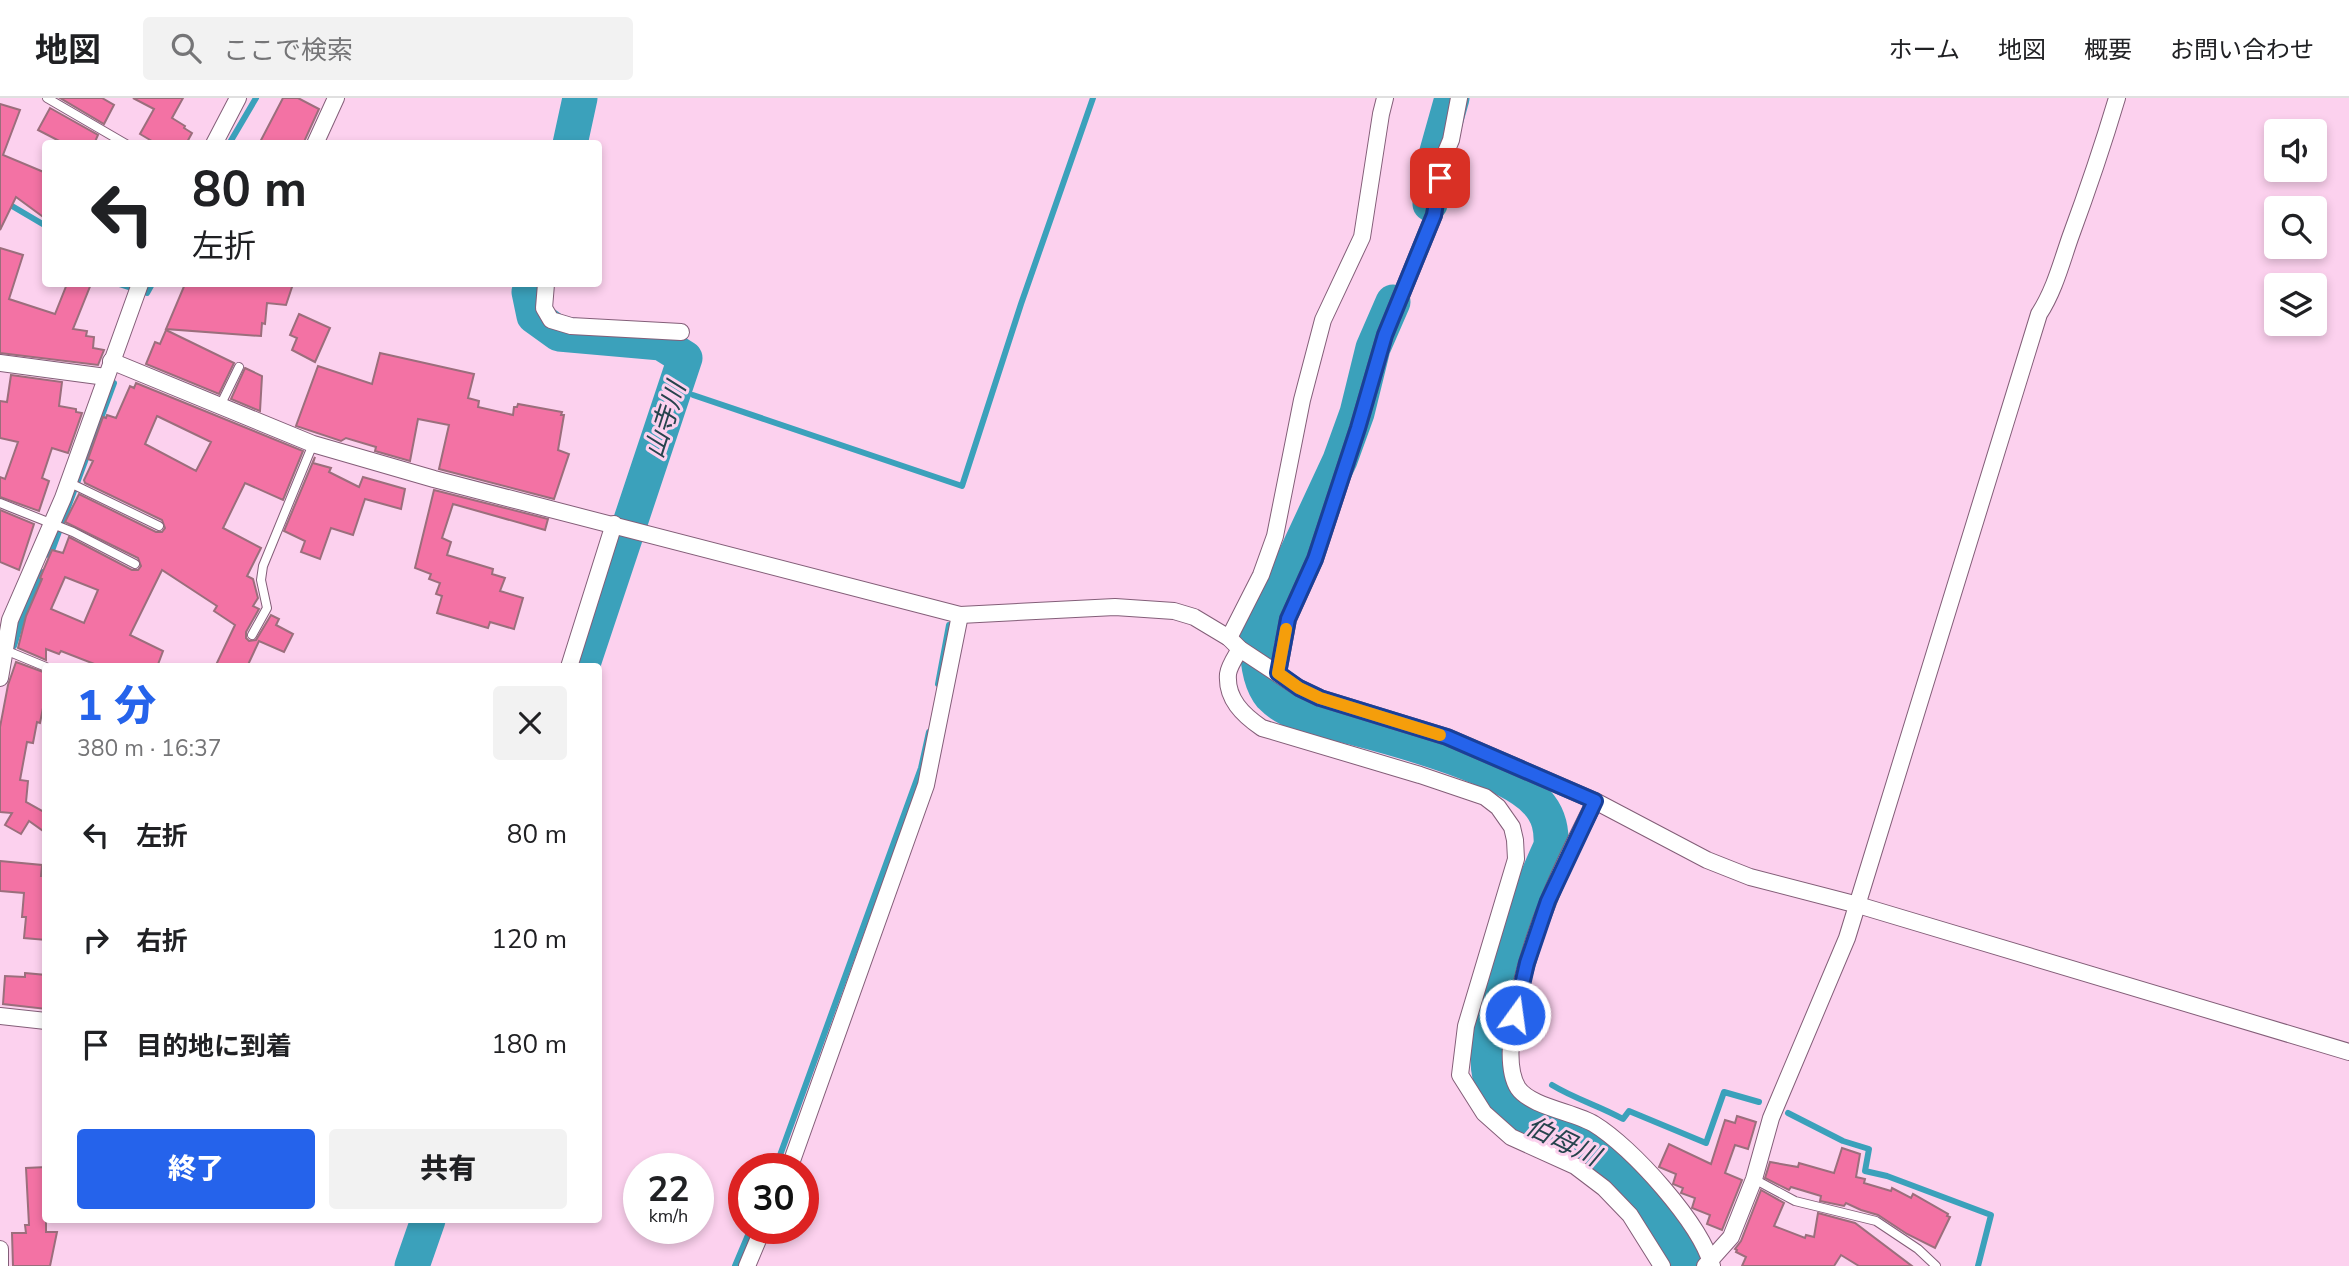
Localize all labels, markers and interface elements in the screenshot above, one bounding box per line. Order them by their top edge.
search box [143,17,633,80]
text: 地図 [35,28,101,73]
icon: search [167,29,205,67]
text: ここで検索 [223,33,353,68]
text: ホーム [1889,34,1960,66]
text: 地図 [1998,34,2046,66]
text: 概要 [2084,34,2132,66]
text: お問い合わせ [2170,34,2314,66]
map controls [2264,119,2327,336]
button: sound [2264,119,2327,182]
pin [1410,148,1470,208]
text: 80 m [192,156,307,223]
icon: arrive [1421,159,1459,197]
icon: left [77,168,168,259]
button: search [2264,196,2327,259]
text: 左折 [192,225,256,268]
button: layers [2264,273,2327,336]
water label: 山寺川 [637,375,695,463]
text: 1 分 [77,678,156,735]
button: close [493,686,567,760]
text: 380 m · 16:37 [77,733,222,764]
icon: left [77,816,115,854]
text: 80 m [507,817,567,852]
text: 左折 [136,819,188,854]
icon: right [77,921,115,959]
text: 120 m [491,922,567,957]
text: 右折 [136,924,188,959]
position arrow [1478,978,1552,1052]
icon: arrive [77,1026,115,1064]
text: 180 m [491,1027,567,1062]
text: 目的地に到着 [136,1029,292,1064]
water label: 伯母川 [1520,1109,1608,1176]
button: 終了 [77,1129,315,1209]
button: 共有 [329,1129,567,1209]
speed limit sign: 30 [728,1153,819,1244]
text: 22 [647,1166,690,1213]
text: km/h [649,1204,688,1228]

